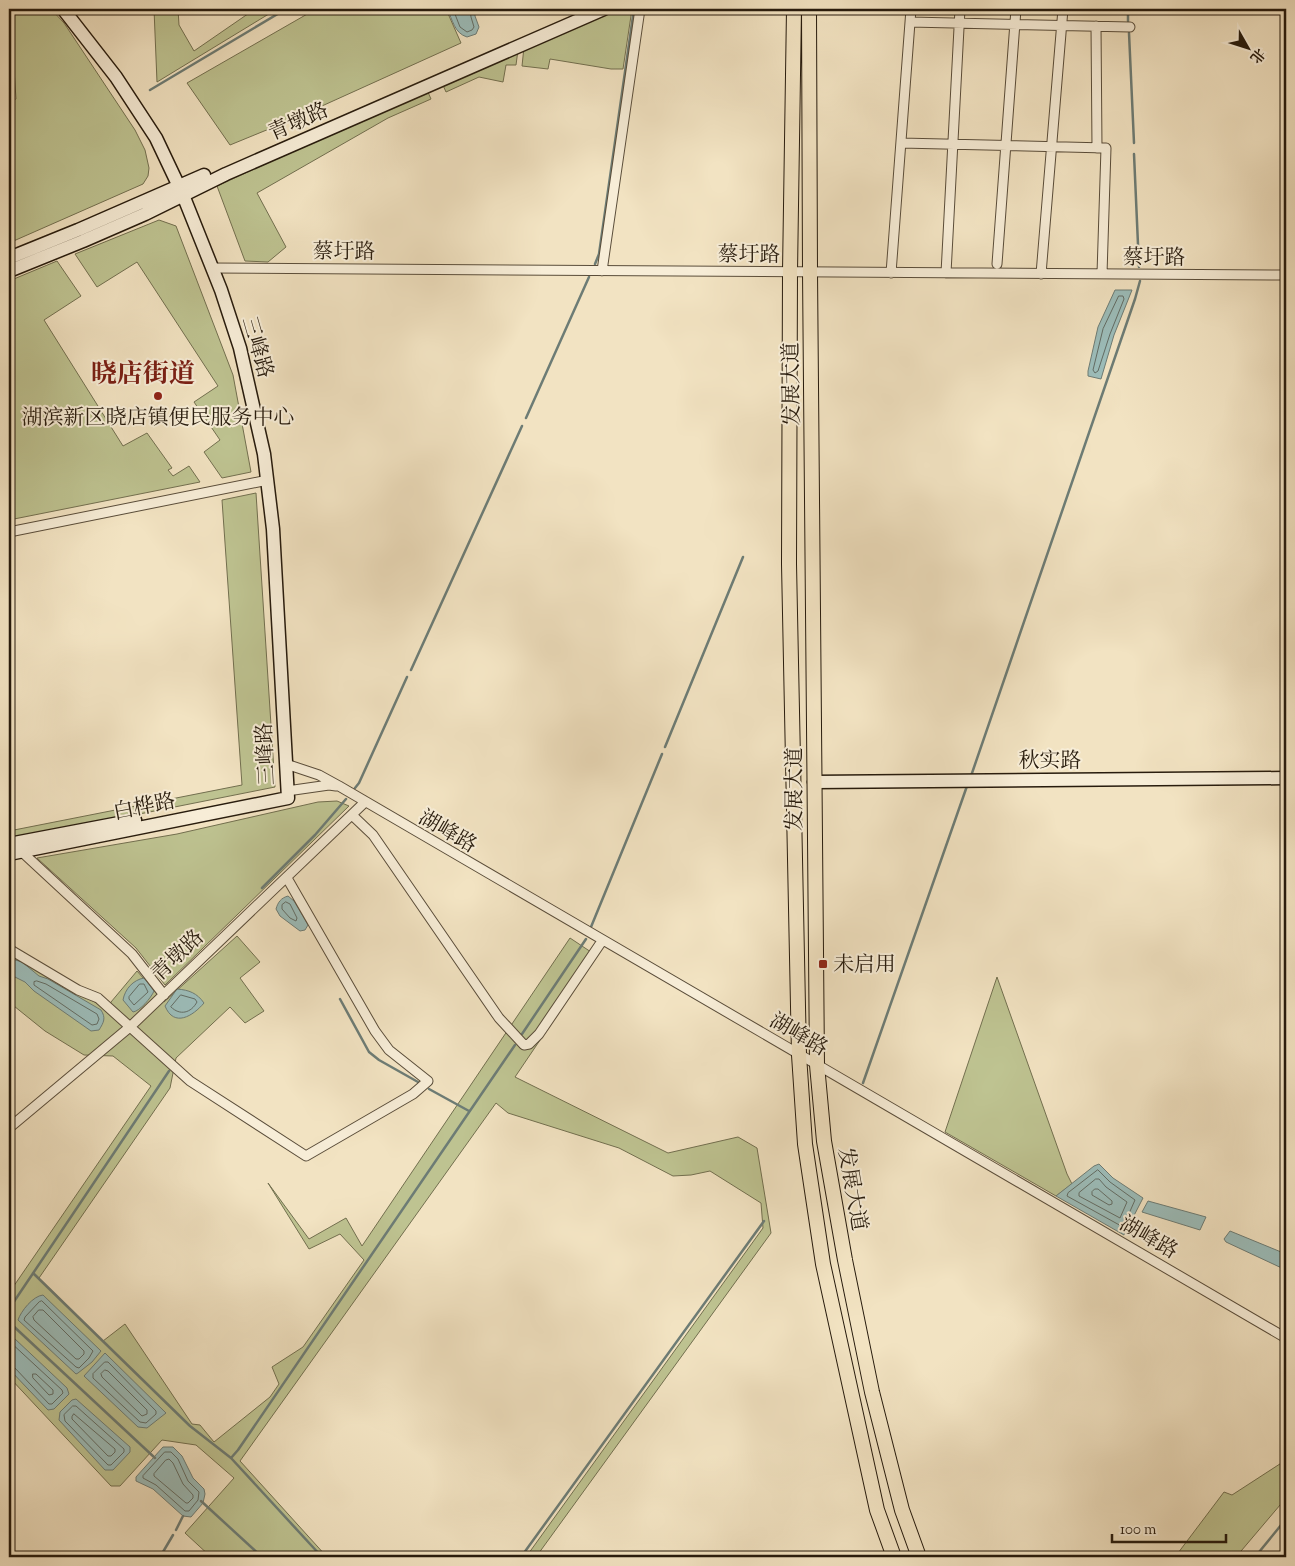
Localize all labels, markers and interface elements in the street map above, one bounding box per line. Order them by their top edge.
north arrow [1222,22,1272,72]
text: 北 [1244,43,1269,67]
street label: 青墩路 [264,96,334,149]
street label: 蔡圩路 [313,238,376,268]
street label: 蔡圩路 [718,241,781,271]
street label: 蔡圩路 [1123,244,1186,274]
street label: 三峰路 [233,313,279,382]
street label: 发展大道 [777,342,809,426]
district label: 晓店街道 [91,357,195,394]
marker: 湖滨新区晓店镇便民服务中心 [152,390,164,402]
place label: 湖滨新区晓店镇便民服务中心 [22,404,295,434]
street label: 三峰路 [250,722,284,786]
street label: 发展大道 [781,747,811,831]
street label: 秋实路 [1019,747,1082,777]
street label: 白桦路 [111,787,178,829]
street label: 湖峰路 [412,804,482,861]
street label: 青墩路 [145,924,211,989]
place label: 未启用 [833,951,896,981]
marker: 未启用 [817,958,829,970]
street label: 湖峰路 [763,1007,833,1064]
street label: 发展大道 [829,1145,873,1233]
street label: 湖峰路 [1113,1210,1183,1267]
scale bar [1112,1511,1226,1543]
text: 100 m [1120,1520,1157,1541]

